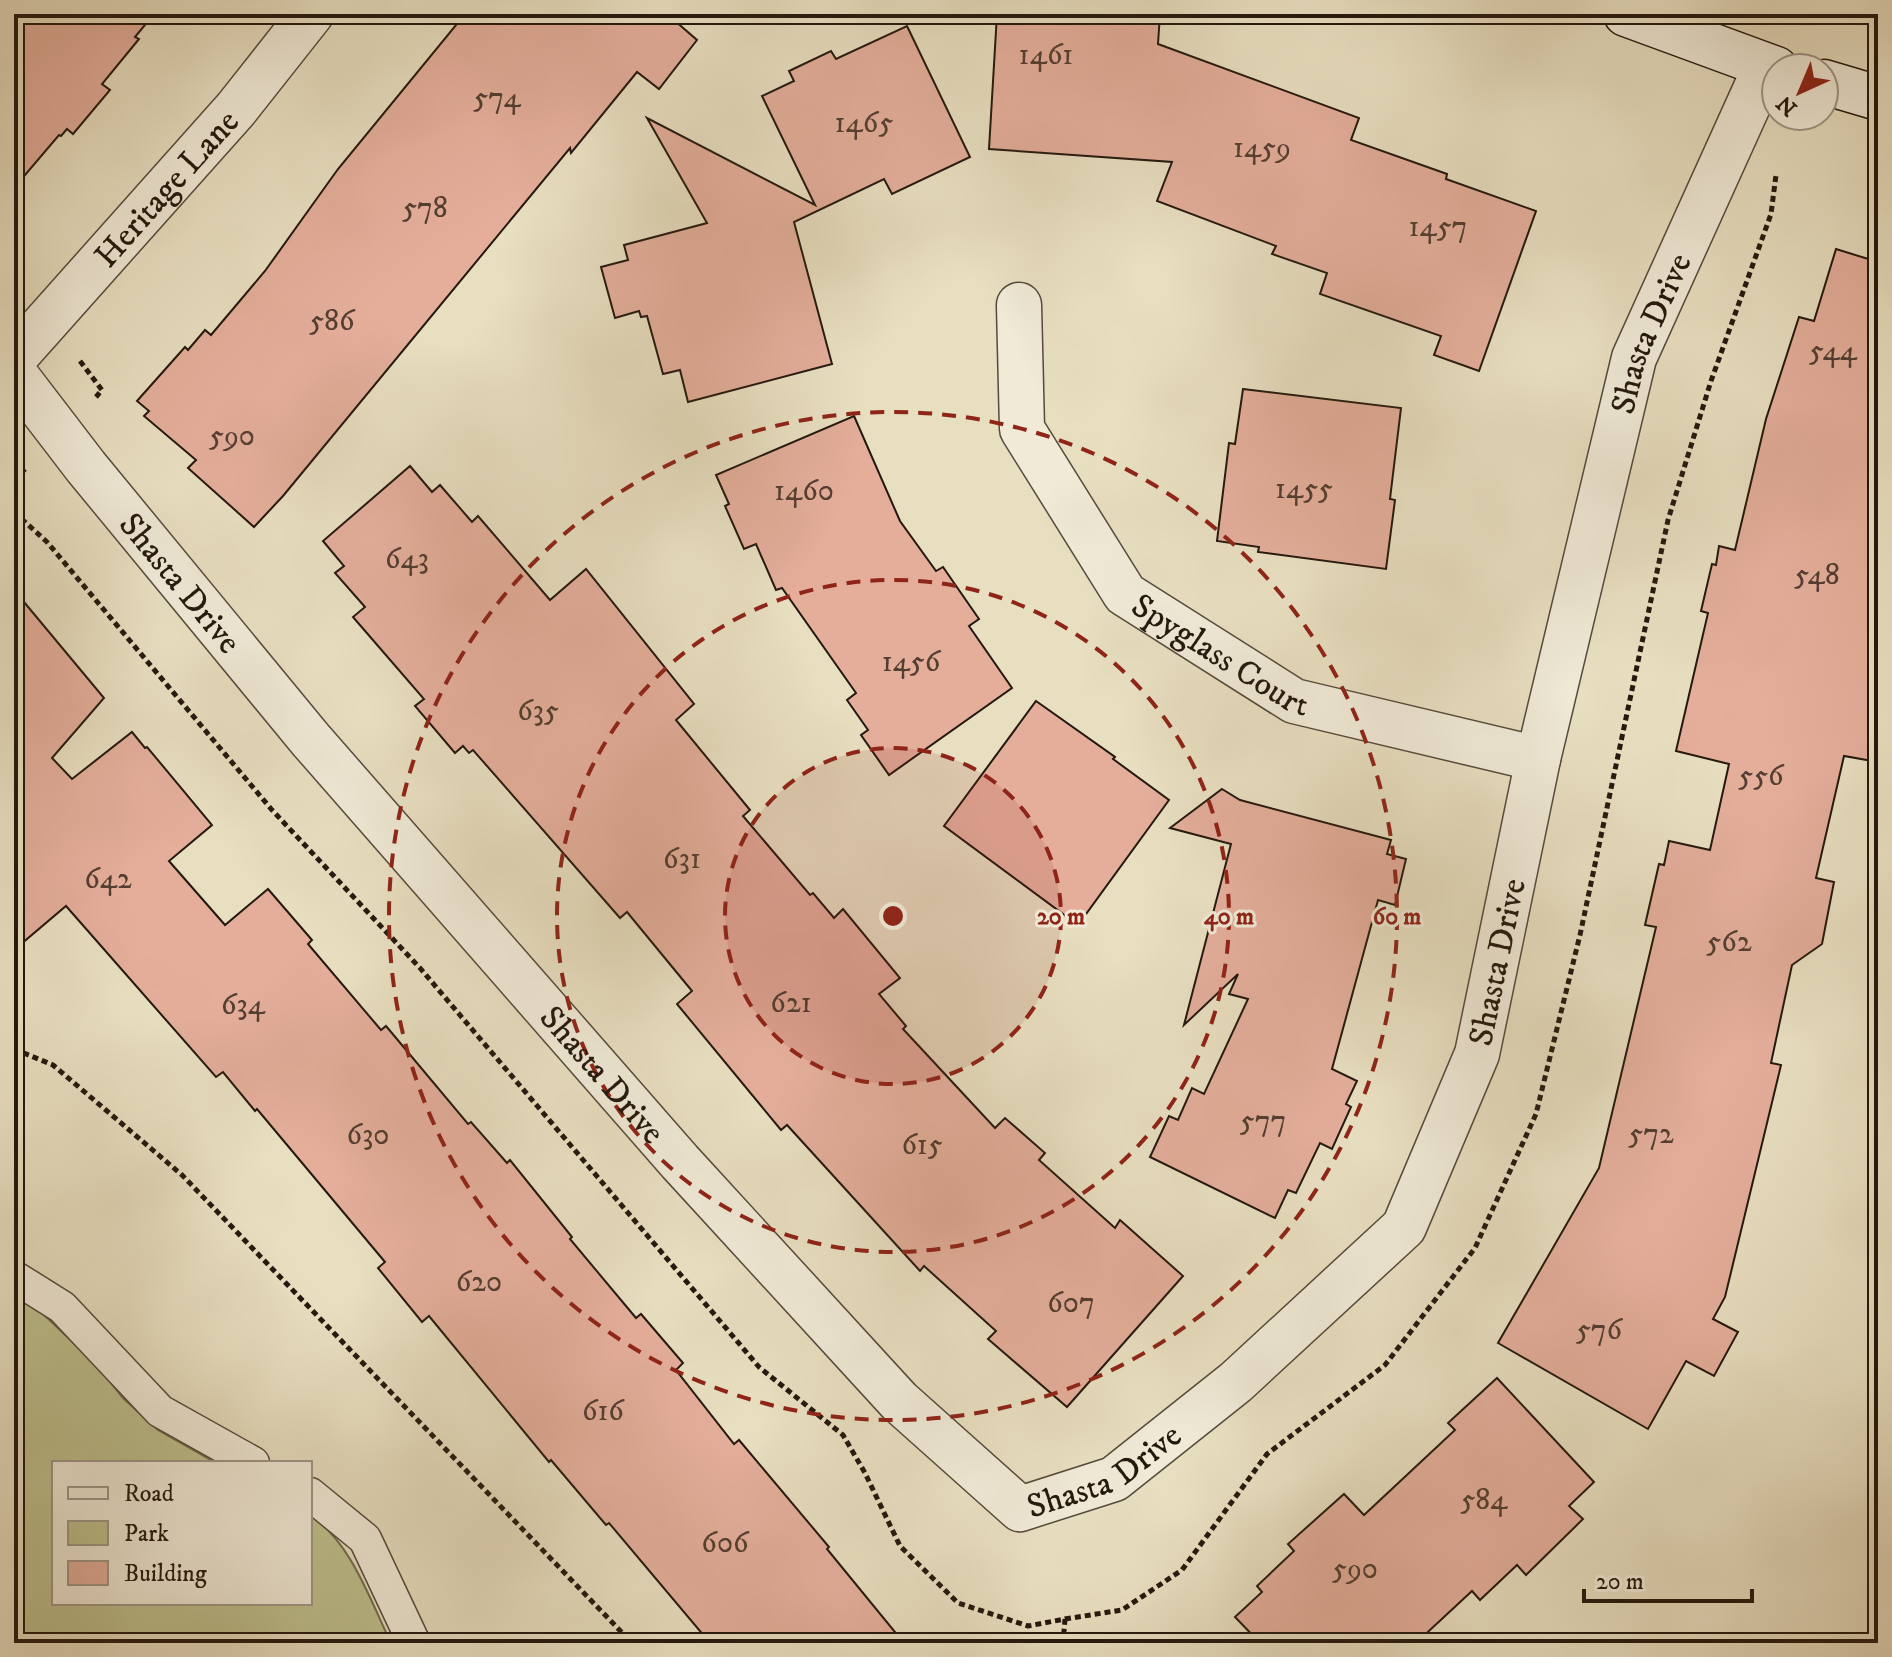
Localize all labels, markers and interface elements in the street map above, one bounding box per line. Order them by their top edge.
house number: 1461 [1019,37,1073,74]
north arrow [1760,52,1840,132]
house number: 574 [473,80,521,117]
text: N [1771,89,1803,121]
street label: Heritage Lane [86,101,249,277]
house number: 1465 [835,105,893,142]
house number: 1459 [1233,130,1291,167]
house number: 578 [402,190,448,227]
house number: 1457 [1409,209,1467,246]
street label: Shasta Drive [1602,247,1702,418]
house number: 586 [309,303,356,340]
house number: 544 [1809,333,1858,370]
house number: 590 [209,418,255,455]
house number: 1455 [1275,471,1333,508]
house number: 1460 [774,473,834,510]
street label: Shasta Drive [109,505,250,663]
house number: 643 [385,541,429,578]
house number: 548 [1794,557,1840,594]
street label: Spyglass Court [1123,585,1312,727]
house number: 1456 [882,644,942,681]
house number: 635 [517,693,559,730]
house number: 556 [1738,758,1785,795]
house number: 631 [663,841,701,878]
house number: 642 [84,861,132,898]
street label: Shasta Drive [1460,875,1536,1050]
centre of rings [879,902,907,930]
text: 20 m [1037,902,1085,932]
text: 40 m [1204,902,1254,932]
text: 60 m [1373,902,1421,932]
house number: 562 [1706,924,1752,961]
house number: 621 [770,985,812,1022]
house number: 634 [221,987,266,1024]
street label: Shasta Drive [530,998,673,1153]
house number: 577 [1240,1103,1286,1140]
house number: 572 [1628,1116,1674,1153]
house number: 630 [347,1117,389,1154]
house number: 615 [901,1127,943,1164]
house number: 620 [456,1264,502,1301]
house number: 607 [1047,1285,1095,1322]
house number: 576 [1576,1312,1623,1349]
house number: 616 [582,1393,625,1430]
street label: Shasta Drive [1022,1415,1190,1528]
legend [52,1461,312,1605]
text: Road [124,1479,174,1509]
house number: 584 [1460,1482,1508,1519]
text: Park [124,1519,169,1549]
house number: 606 [701,1525,750,1562]
house number: 590 [1332,1551,1378,1588]
scale bar [1584,1553,1752,1603]
text: Building [124,1559,207,1589]
text: 20 m [1596,1567,1644,1597]

